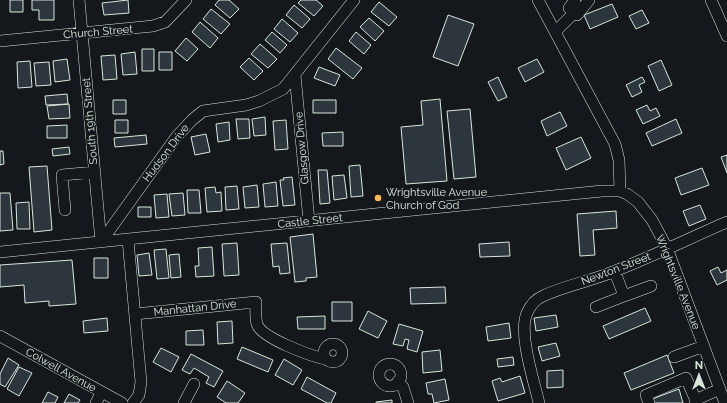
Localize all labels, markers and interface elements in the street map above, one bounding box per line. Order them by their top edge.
street label: Church Street [63,22,134,42]
street label: South 19th Street [80,77,100,165]
street label: Glasgow Drive [292,111,312,185]
street label: Hudson Drive [140,121,192,184]
place label: Wrightsville Avenue Church of God [386,186,488,212]
marker: Wrightsville Avenue Church of God [373,193,383,203]
street label: Castle Street [277,211,343,231]
street label: Wrightsville Avenue [653,233,703,332]
street label: Newton Street [579,250,653,288]
street label: Manhattan Drive [153,297,238,319]
street label: Colwell Avenue [23,345,99,395]
north arrow [679,355,719,395]
text: N [695,359,703,372]

